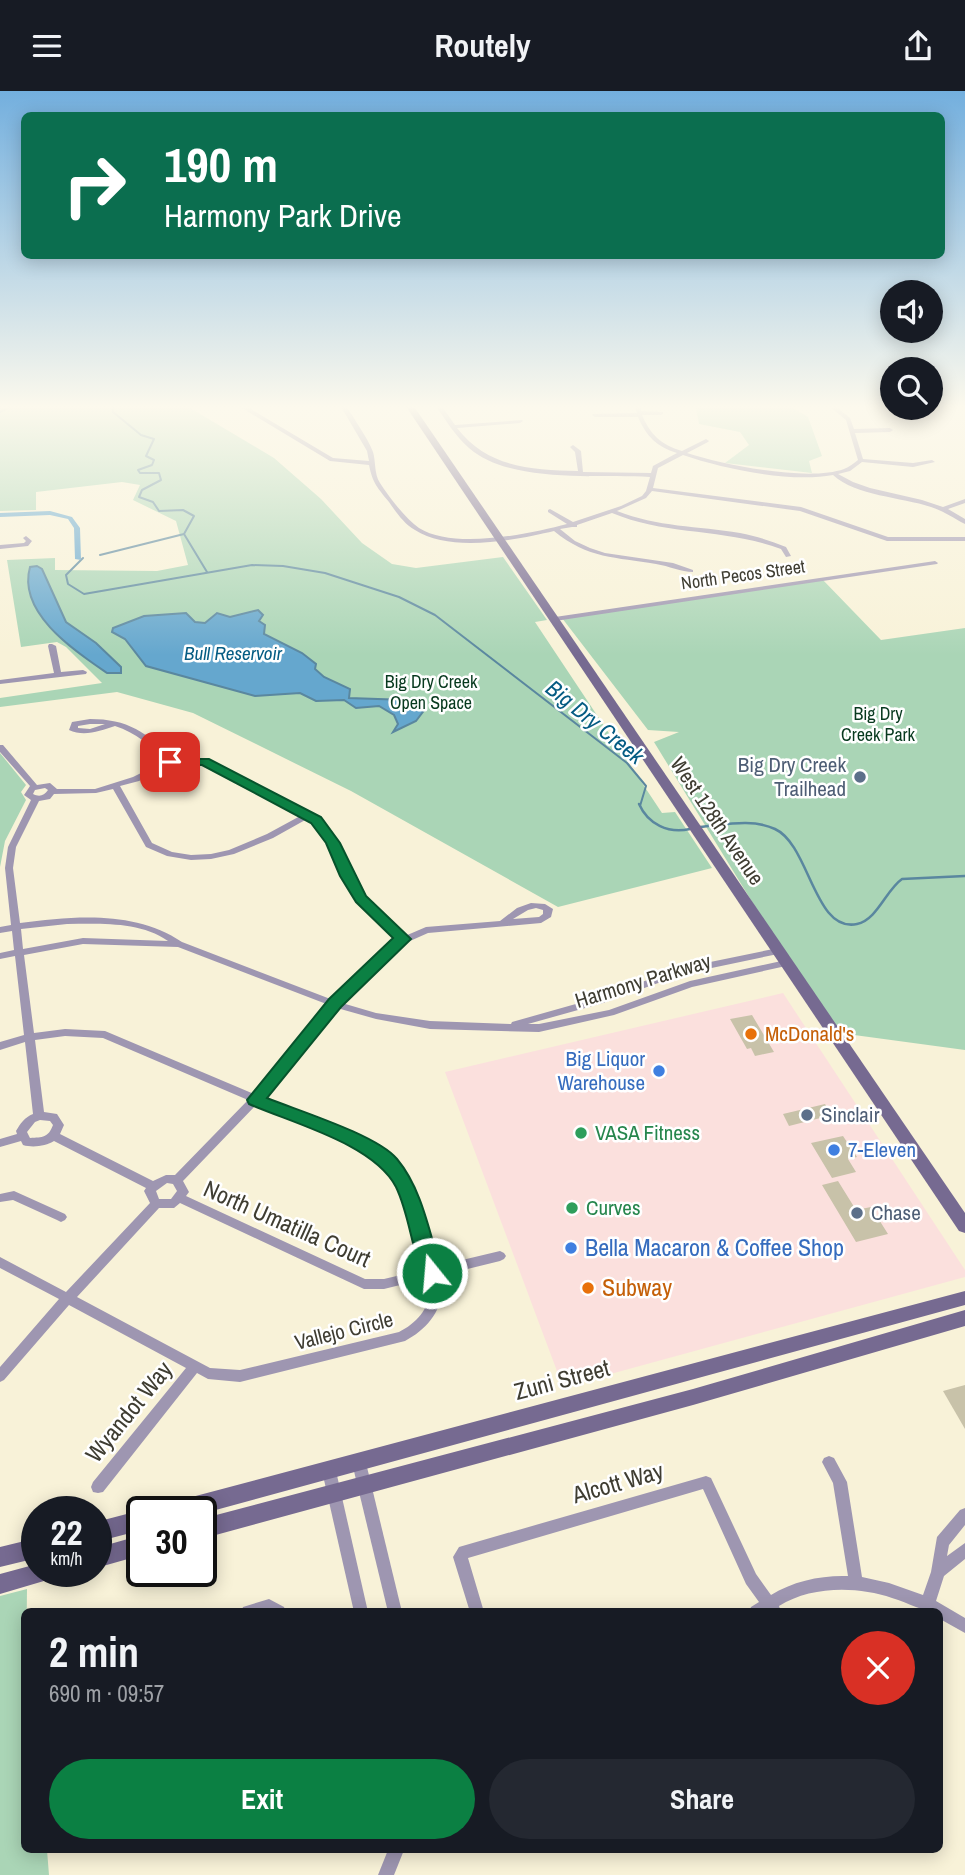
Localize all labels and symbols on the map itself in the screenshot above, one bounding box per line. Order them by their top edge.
street label: North Pecos Street [679,553,806,596]
water label: Bull Reservoir [184,640,283,666]
park label: Big Dry Creek Open Space [385,669,478,715]
water label: Big Dry Creek [540,672,652,772]
park label: Big Dry Creek Park [841,701,916,747]
pin [140,732,200,792]
place label: Big Dry Creek Trailhead [738,750,846,803]
street label: West 128th Avenue [664,751,771,890]
marker: Big Dry Creek Trailhead [852,769,868,785]
street label: Harmony Parkway [571,946,715,1015]
place label: McDonald's [765,1019,854,1048]
marker: McDonald's [743,1026,759,1042]
place label: Big Liquor Warehouse [558,1044,645,1097]
marker: Big Liquor Warehouse [651,1063,667,1079]
place label: Sinclair [821,1100,880,1129]
marker: Sinclair [799,1107,815,1123]
place label: VASA Fitness [595,1118,700,1147]
marker: VASA Fitness [573,1125,589,1141]
place label: 7-Eleven [848,1135,916,1164]
marker: 7-Eleven [826,1142,842,1158]
street label: North Umatilla Court [199,1172,376,1274]
place label: Curves [586,1193,641,1222]
place label: Chase [871,1198,921,1227]
marker: Curves [564,1200,580,1216]
marker: Chase [849,1205,865,1221]
place label: Bella Macaron & Coffee Shop [585,1231,844,1263]
position arrow [395,1236,469,1310]
marker: Bella Macaron & Coffee Shop [563,1240,579,1256]
place label: Subway [602,1271,672,1303]
marker: Subway [580,1280,596,1296]
street label: Vallejo Circle [292,1304,396,1357]
street label: Zuni Street [511,1351,613,1407]
street label: Wyandot Way [78,1354,179,1469]
street label: Alcott Way [567,1454,667,1511]
speed limit sign: 30 [126,1496,217,1587]

